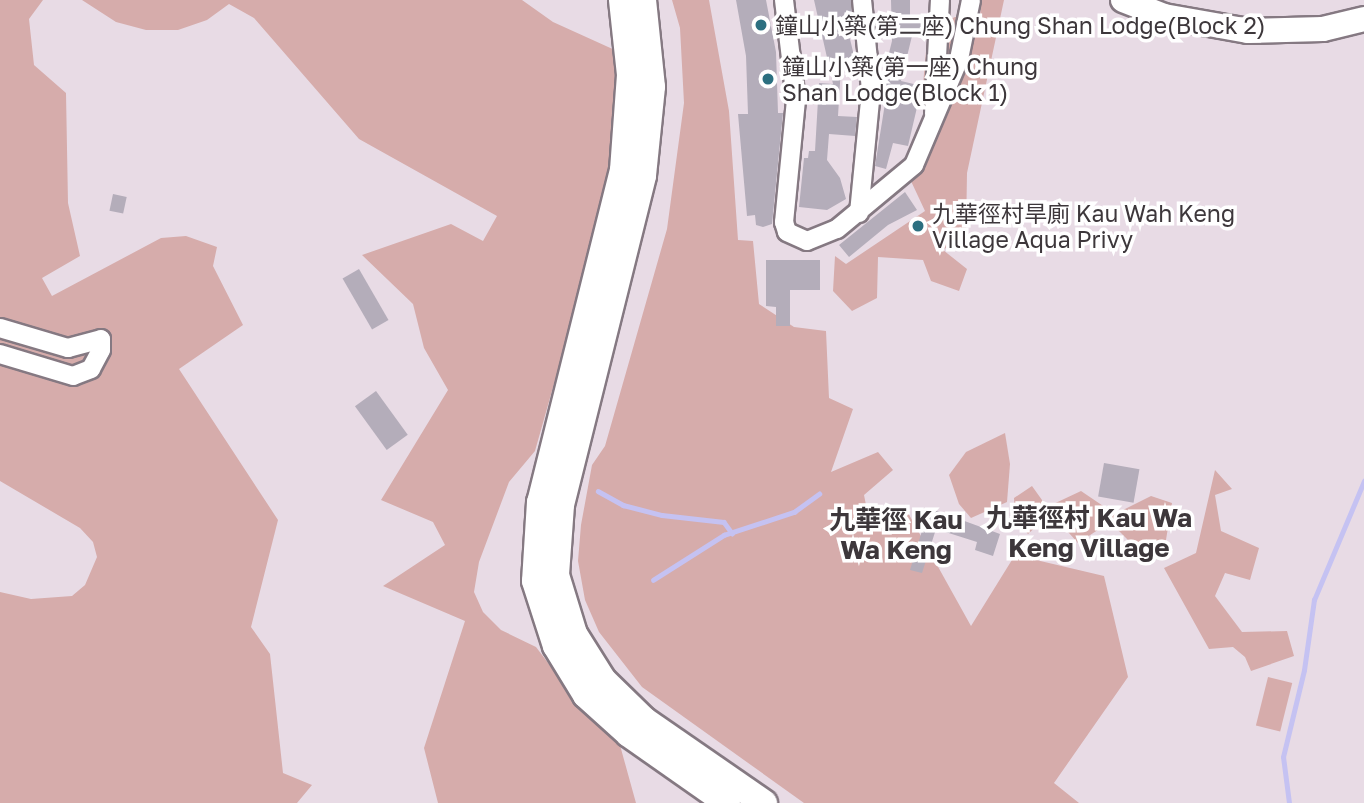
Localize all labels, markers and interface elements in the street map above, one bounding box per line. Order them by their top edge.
place label: 鐘山小築(第二座) Chung Shan Lodge(Block 2) [775,11,1265,39]
marker: 鐘山小築(第二座) Chung Shan Lodge(Block 2) [753,17,769,33]
place label: 鐘山小築(第一座) Chung Shan Lodge(Block 1) [782,52,1038,106]
marker: 鐘山小築(第一座) Chung Shan Lodge(Block 1) [760,71,776,87]
place label: 九華徑村旱廁 Kau Wah Keng Village Aqua Privy [932,199,1235,253]
marker: 九華徑村旱廁 Kau Wah Keng Village Aqua Privy [910,218,926,234]
district label: 九華徑村 Kau Wa Keng Village [986,502,1192,564]
district label: 九華徑 Kau Wa Keng [829,504,963,566]

